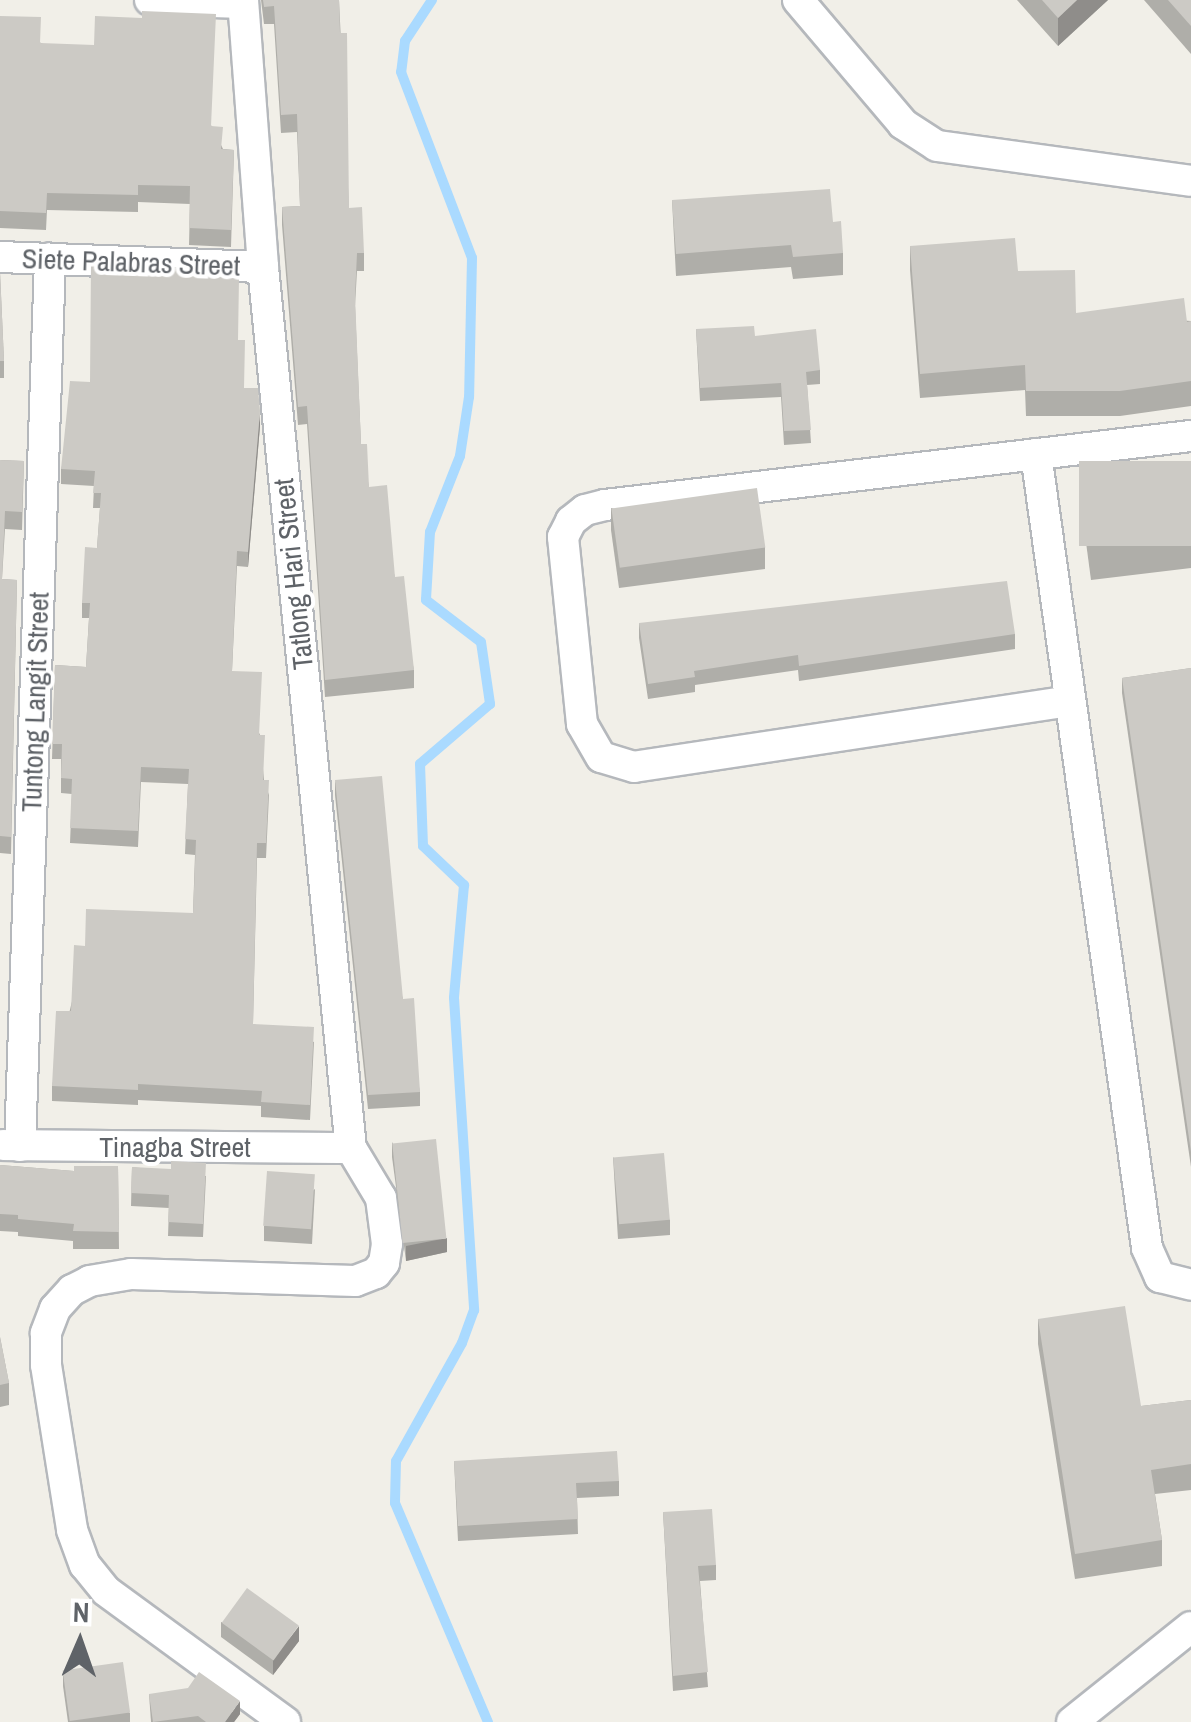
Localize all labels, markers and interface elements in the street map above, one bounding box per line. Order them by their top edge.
street label: Siete Palabras Street [21,241,241,283]
street label: Tatlong Hari Street [266,477,320,671]
street label: Tuntong Langit Street [14,591,56,813]
street label: Tinagba Street [99,1130,251,1164]
north arrow [30,1592,130,1692]
text: N [72,1593,90,1631]

